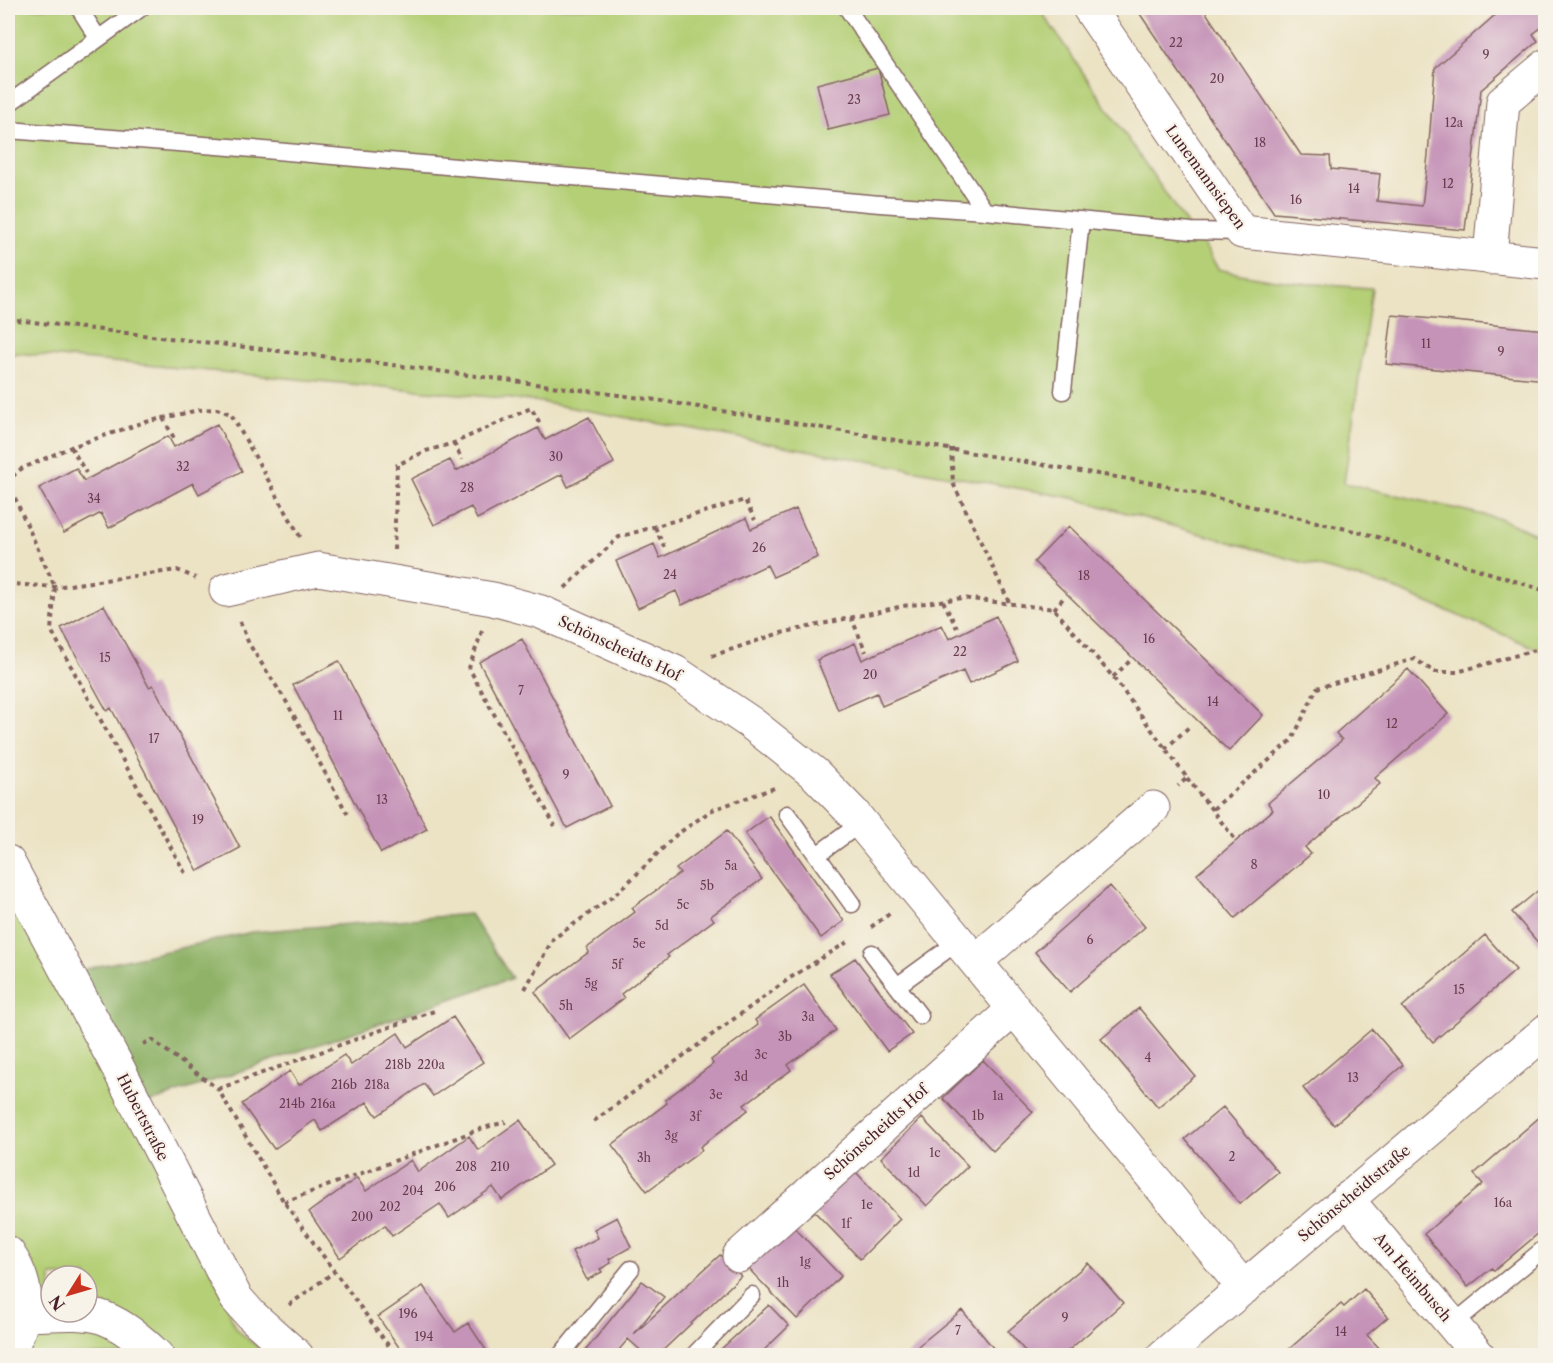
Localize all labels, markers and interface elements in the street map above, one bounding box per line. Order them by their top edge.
house number: 22 [1169,35,1183,50]
house number: 9 [1482,47,1490,62]
house number: 20 [1210,71,1224,86]
house number: 23 [847,92,861,107]
house number: 12a [1445,115,1464,130]
street label: Lunemannsiepen [1162,121,1250,233]
house number: 18 [1254,135,1266,150]
house number: 12 [1442,176,1454,191]
house number: 14 [1348,181,1360,196]
house number: 16 [1290,192,1302,207]
house number: 11 [1421,336,1431,351]
house number: 9 [1497,344,1505,359]
house number: 30 [549,449,563,464]
house number: 32 [176,459,190,474]
house number: 28 [460,480,474,495]
house number: 34 [87,491,101,506]
house number: 26 [752,540,766,555]
house number: 24 [663,567,677,582]
house number: 18 [1078,568,1090,583]
street label: Schönscheidts Hof [555,611,686,686]
house number: 16 [1143,631,1155,646]
house number: 22 [953,644,967,659]
house number: 15 [99,650,111,665]
house number: 20 [863,667,877,682]
house number: 7 [518,683,524,698]
house number: 14 [1207,694,1219,709]
house number: 11 [333,708,343,723]
house number: 12 [1386,716,1398,731]
house number: 17 [149,731,160,746]
house number: 9 [562,767,570,782]
house number: 10 [1318,787,1330,802]
house number: 13 [376,792,388,807]
house number: 19 [192,812,204,827]
house number: 8 [1250,857,1258,872]
house number: 5a [725,858,738,873]
house number: 5b [700,878,714,893]
house number: 5c [677,897,689,912]
house number: 5d [655,918,670,933]
house number: 6 [1086,932,1094,947]
house number: 5e [632,936,646,951]
house number: 5f [612,957,624,972]
house number: 5g [585,976,598,991]
house number: 15 [1453,982,1465,997]
house number: 5h [559,998,574,1013]
house number: 3a [802,1009,815,1024]
house number: 3b [778,1029,792,1044]
house number: 3c [755,1047,767,1062]
house number: 4 [1145,1050,1152,1065]
house number: 218b [385,1057,411,1072]
house number: 220a [417,1057,446,1072]
house number: 3d [734,1069,749,1084]
street label: Hubertstraße [113,1070,173,1164]
house number: 13 [1347,1070,1359,1085]
house number: 216b [331,1077,357,1092]
house number: 218a [364,1077,390,1092]
street label: Schönscheidts Hof [820,1079,933,1184]
house number: 3e [709,1087,723,1102]
house number: 1a [992,1088,1004,1103]
house number: 214b [279,1096,305,1111]
house number: 216a [310,1096,336,1111]
house number: 1b [972,1108,984,1123]
house number: 3f [690,1109,702,1124]
house number: 3g [665,1128,678,1143]
street label: Schönscheidtstraße [1294,1140,1414,1246]
house number: 1c [929,1145,941,1160]
house number: 2 [1229,1149,1236,1164]
house number: 3h [637,1150,652,1165]
house number: 208 [455,1159,477,1174]
house number: 210 [490,1159,510,1174]
house number: 1d [908,1165,921,1180]
house number: 206 [434,1179,456,1194]
house number: 204 [402,1183,424,1198]
house number: 16a [1494,1195,1513,1210]
house number: 1e [861,1197,873,1212]
house number: 202 [379,1199,401,1214]
house number: 200 [351,1209,373,1224]
house number: 1f [841,1216,852,1231]
street label: Am Heimbusch [1370,1228,1456,1326]
house number: 1g [799,1254,811,1269]
north arrow [39,1264,99,1324]
house number: 1h [777,1275,790,1290]
text: N [45,1291,69,1315]
house number: 196 [398,1306,418,1321]
house number: 9 [1061,1310,1069,1325]
house number: 7 [955,1323,961,1338]
house number: 14 [1335,1324,1347,1339]
house number: 194 [414,1329,434,1344]

